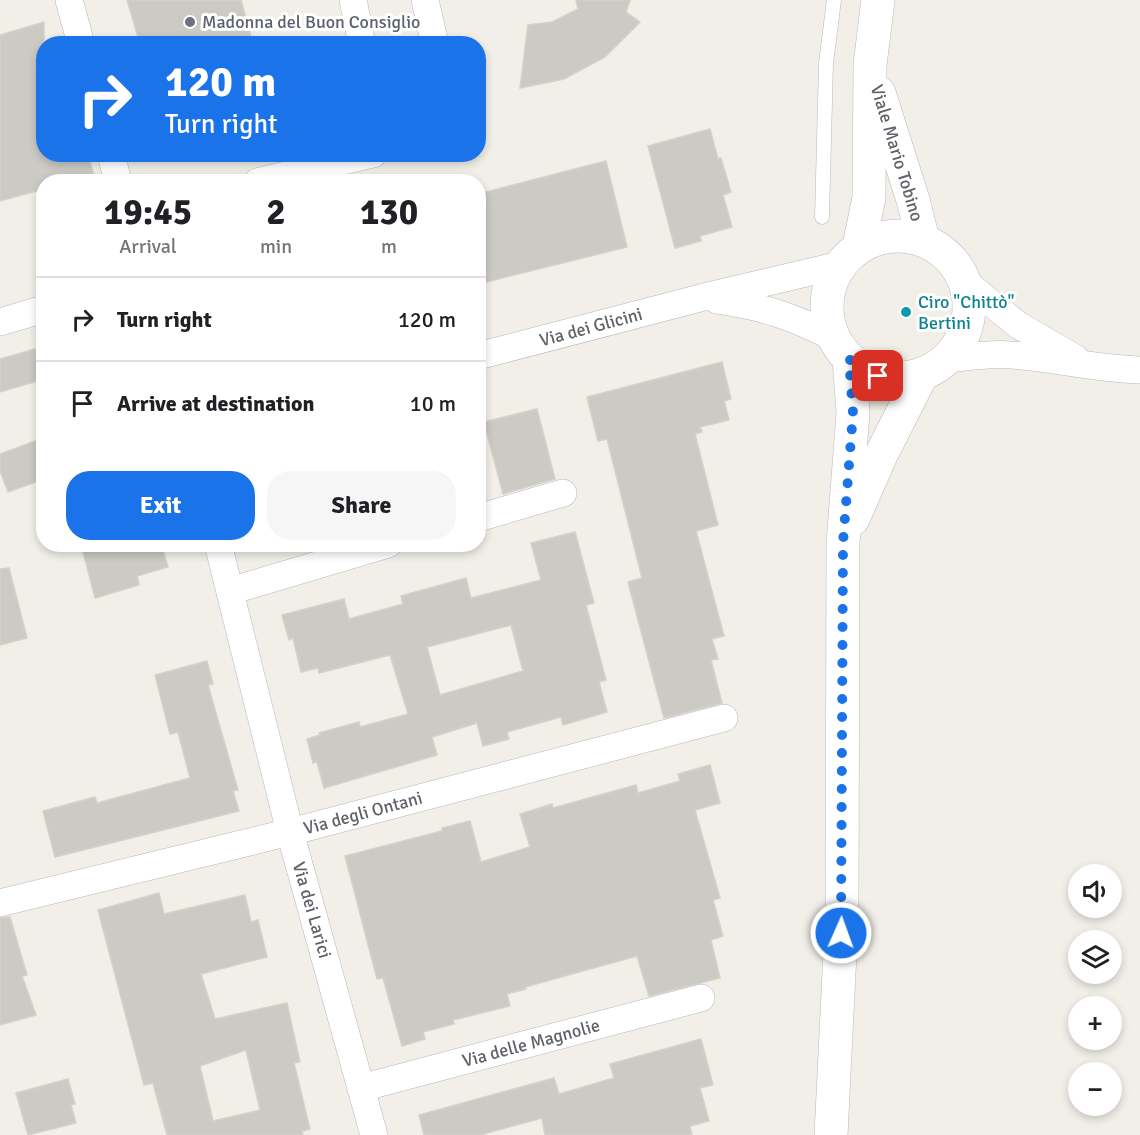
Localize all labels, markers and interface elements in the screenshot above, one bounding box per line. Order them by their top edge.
place label: Madonna del Buon Consiglio [202,11,420,33]
marker: Madonna del Buon Consiglio [183,15,197,29]
text: 120 m [165,57,276,108]
icon: right [66,60,144,138]
street label: Viale Mario Tobino [866,82,928,224]
text: Turn right [165,108,278,141]
text: 19:45 [104,190,192,235]
text: 2 [266,190,286,235]
text: 130 [360,190,418,235]
text: Arrival [119,234,177,259]
text: min [260,234,292,259]
text: m [381,234,397,259]
place label: Ciro "Chittò" Bertini [918,291,1015,334]
icon: right [66,303,99,336]
street label: Via dei Glicini [537,303,645,351]
marker: Ciro "Chittò" Bertini [899,305,913,319]
text: Turn right [117,306,212,333]
text: 120 m [398,306,456,333]
pin [852,350,903,401]
icon: arrive [861,359,894,392]
icon: arrive [66,387,99,420]
text: Arrive at destination [117,390,314,417]
text: 10 m [410,390,456,417]
button: Exit [66,471,255,540]
button: Share [267,471,456,540]
street label: Via degli Ontani [301,787,425,839]
street label: Via dei Larici [288,859,336,961]
map controls [1068,864,1122,1116]
button: sound [1068,864,1122,918]
position arrow [809,901,873,965]
button: layers [1068,930,1122,984]
button: + [1068,996,1122,1050]
street label: Via delle Magnolie [460,1014,602,1072]
button: − [1068,1062,1122,1116]

